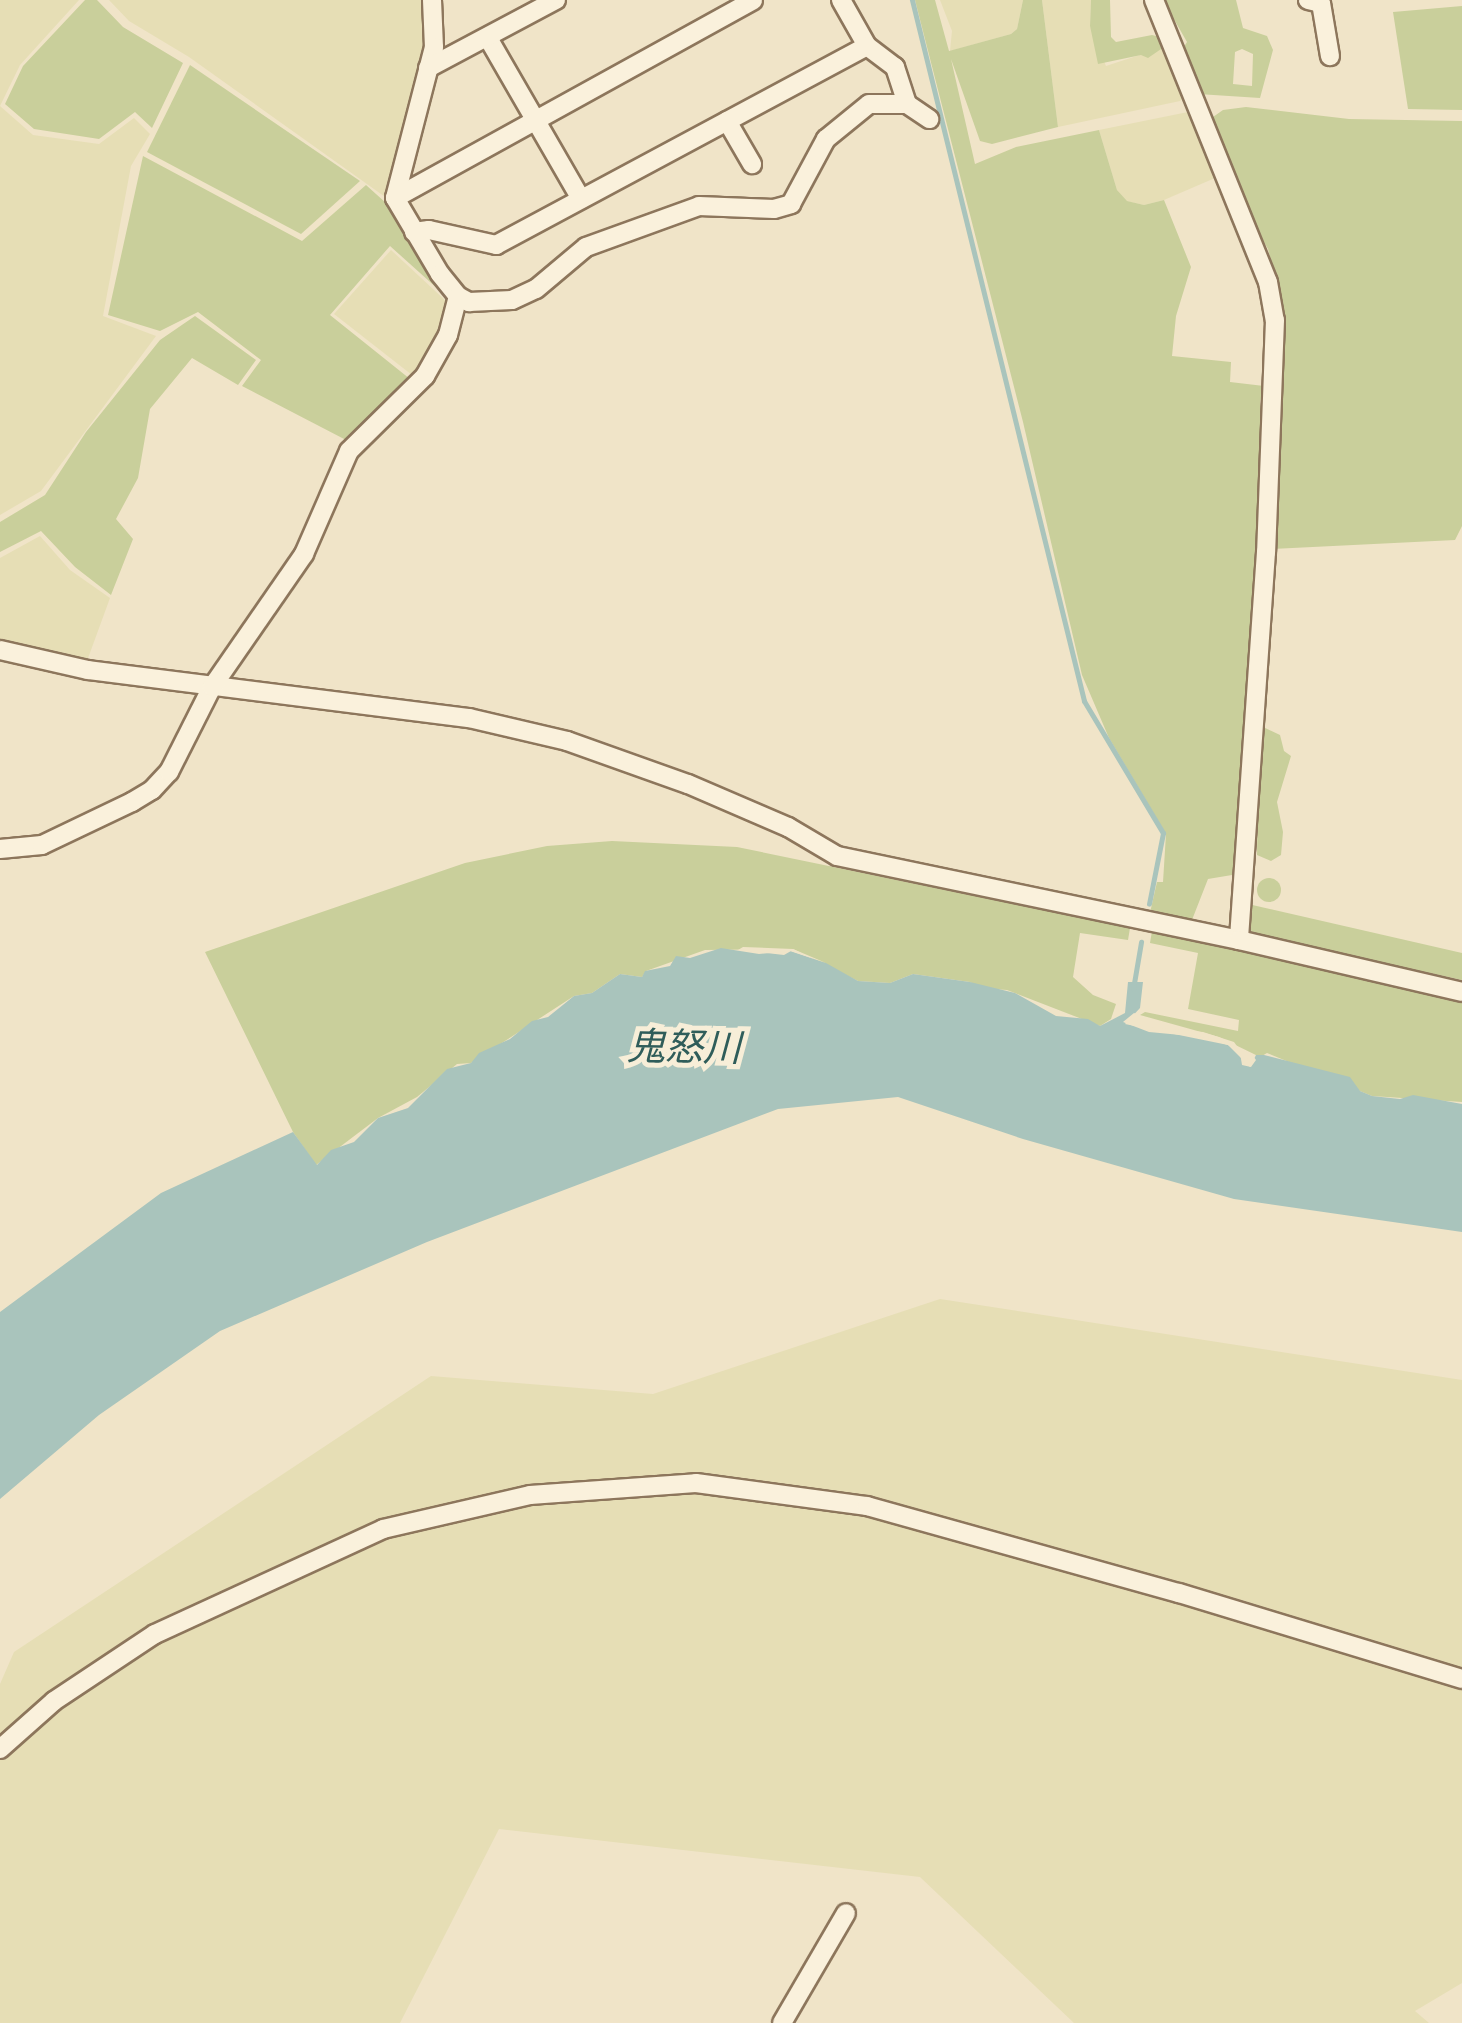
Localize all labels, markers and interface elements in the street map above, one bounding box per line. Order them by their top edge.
water label: 鬼怒川 [627,1024,741,1072]

